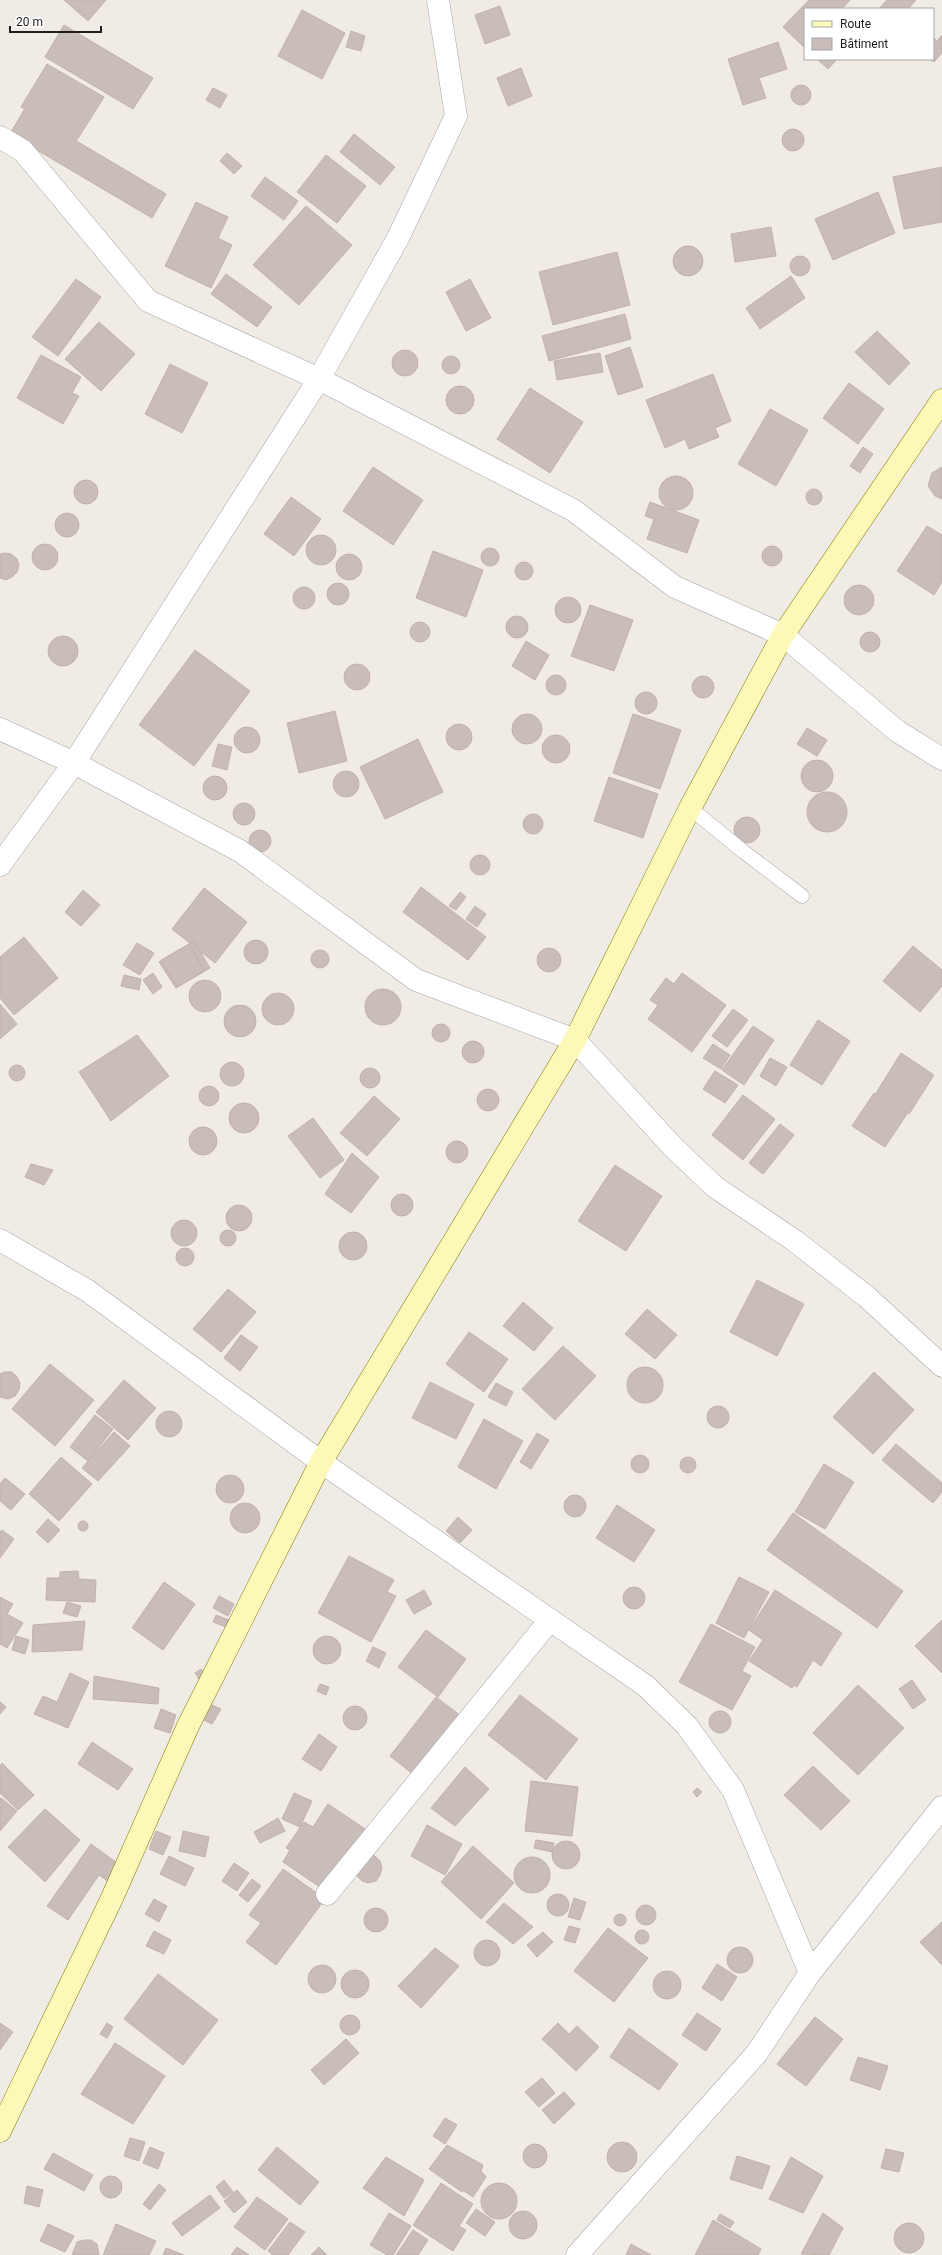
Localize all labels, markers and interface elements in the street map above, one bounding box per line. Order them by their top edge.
scale bar [10,8,101,34]
legend [804,8,934,60]
text: 20 m [16,15,43,29]
text: Route [840,17,871,31]
text: Bâtiment [840,37,888,51]

